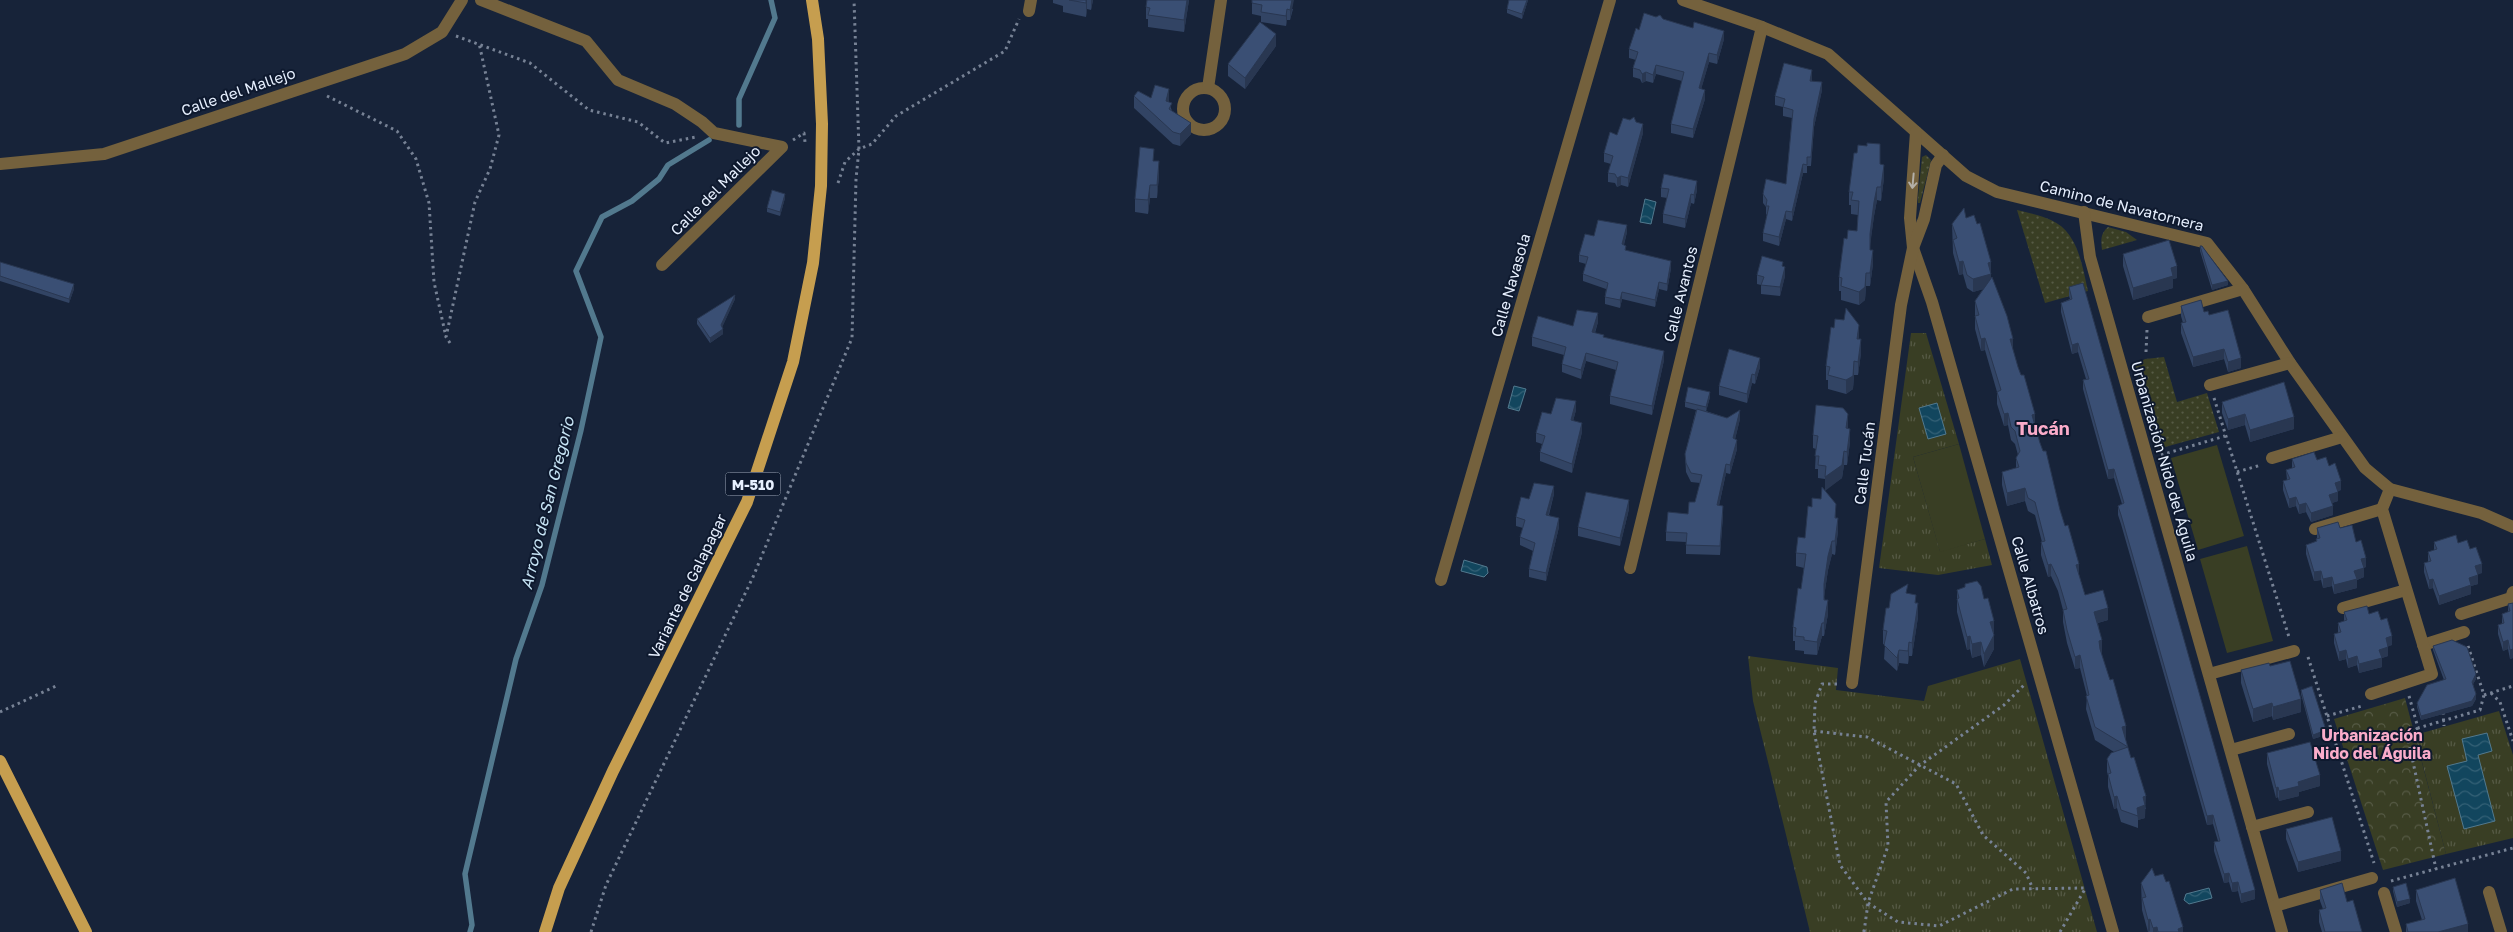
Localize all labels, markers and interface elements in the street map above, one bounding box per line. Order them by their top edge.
street label: Calle del Mallejo [179,63,297,119]
street label: Calle del Mallejo [666,141,764,239]
one-way arrow [1909,173,1918,189]
street label: Camino de Navatornera [2038,176,2206,234]
street label: Calle Navasola [1487,231,1533,339]
street label: Calle Avantos [1659,244,1701,344]
street label: Urbanización Nido del Águila [2128,359,2202,563]
water label: Arroyo de San Gregorio [516,413,578,591]
district label: Tucán [2016,417,2070,439]
street label: Calle Tucán [1850,420,1878,506]
road number: M-510 [726,472,780,496]
street label: Variante de Galapagar [644,511,730,661]
street label: Calle Albatros [2008,534,2054,636]
district label: Urbanización Nido del Águila [2313,725,2431,763]

